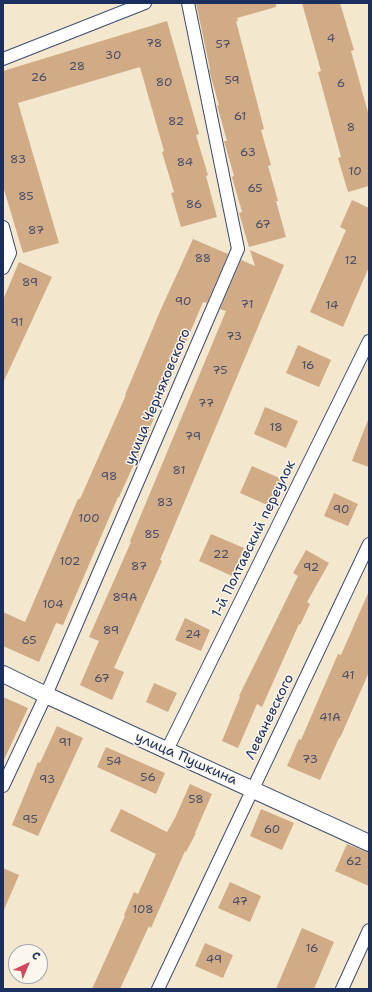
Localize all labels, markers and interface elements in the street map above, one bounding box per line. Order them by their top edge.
house number: 4 [327,32,335,46]
house number: 78 [146,37,162,51]
house number: 57 [215,38,231,52]
house number: 30 [105,49,121,63]
house number: 28 [69,60,85,74]
house number: 26 [31,71,47,85]
house number: 59 [224,74,240,88]
house number: 80 [156,76,172,90]
house number: 6 [337,77,345,91]
house number: 61 [234,110,246,124]
house number: 82 [168,115,184,129]
house number: 8 [347,121,355,135]
house number: 63 [240,146,256,160]
house number: 83 [10,153,26,167]
house number: 84 [177,156,193,170]
house number: 10 [348,165,362,179]
house number: 65 [247,182,263,196]
house number: 85 [18,190,34,204]
house number: 86 [186,198,202,212]
house number: 67 [255,218,271,232]
house number: 87 [28,224,44,238]
house number: 88 [195,252,211,266]
house number: 12 [345,254,357,268]
house number: 89 [22,276,38,290]
house number: 90 [175,295,191,309]
house number: 71 [241,298,253,312]
house number: 14 [326,299,338,313]
house number: 91 [10,316,24,330]
street label: улица Черняховского [122,326,194,468]
house number: 73 [226,330,242,344]
house number: 16 [301,359,315,373]
house number: 75 [212,364,228,378]
house number: 77 [198,397,214,411]
house number: 18 [269,421,283,435]
house number: 79 [185,430,201,444]
street label: 1-й Полтавский переулок [209,458,299,620]
house number: 81 [173,464,185,478]
house number: 98 [101,470,117,484]
house number: 83 [157,496,173,510]
house number: 90 [333,503,349,517]
house number: 100 [78,512,100,526]
house number: 85 [144,528,160,542]
house number: 22 [213,548,229,562]
house number: 102 [60,555,80,569]
house number: 87 [131,560,147,574]
house number: 92 [303,561,319,575]
house number: 89А [113,591,137,605]
house number: 104 [42,598,64,612]
house number: 89 [103,624,119,638]
house number: 24 [185,628,201,642]
house number: 65 [21,634,37,648]
house number: 41 [342,669,354,683]
street label: Леваневского [242,671,298,763]
house number: 67 [94,672,110,686]
house number: 41А [319,711,341,725]
street label: улица Пушкина [132,729,240,789]
house number: 91 [58,736,72,750]
house number: 73 [302,753,318,767]
house number: 54 [106,755,122,769]
house number: 56 [140,771,156,785]
house number: 93 [39,773,55,787]
house number: 58 [188,793,204,807]
house number: 95 [22,813,38,827]
house number: 60 [264,823,280,837]
house number: 62 [346,855,362,869]
house number: 47 [232,895,248,909]
house number: 108 [132,903,154,917]
house number: 16 [305,942,319,956]
north arrow [8,944,48,984]
text: С [28,948,44,963]
house number: 49 [206,953,222,967]

